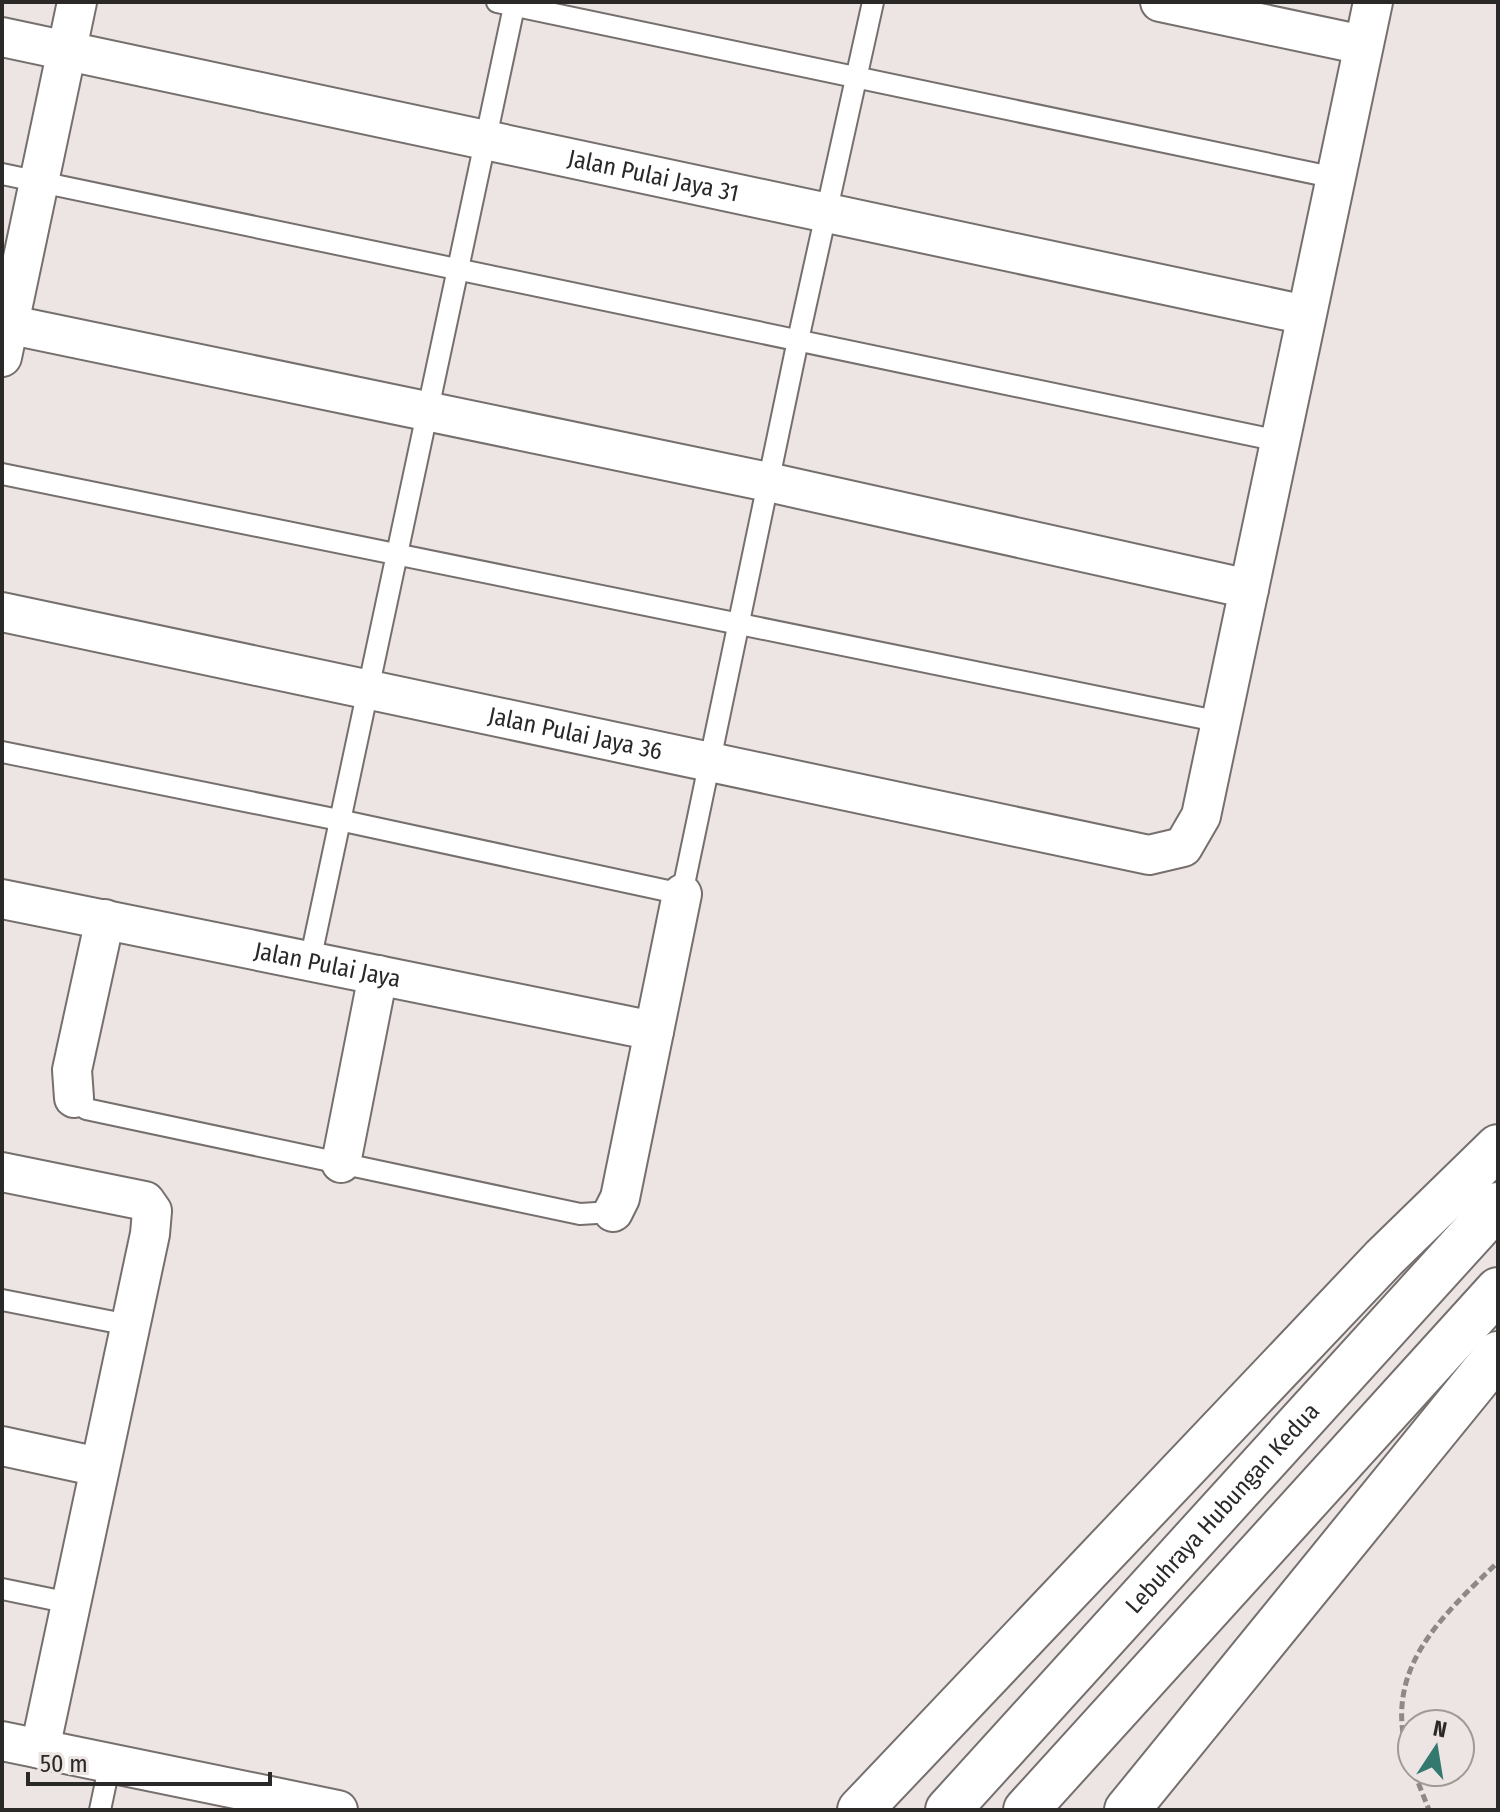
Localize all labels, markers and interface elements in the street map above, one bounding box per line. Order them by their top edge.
street label: Jalan Pulai Jaya 31 [565,144,741,208]
street label: Jalan Pulai Jaya 36 [486,701,665,766]
street label: Jalan Pulai Jaya [252,936,403,993]
street label: Lebuhraya Hubungan Kedua [1120,1397,1325,1619]
north arrow [1396,1708,1476,1788]
text: N [1431,1714,1449,1744]
scale bar [28,1736,270,1786]
text: 50 m [40,1750,88,1778]

